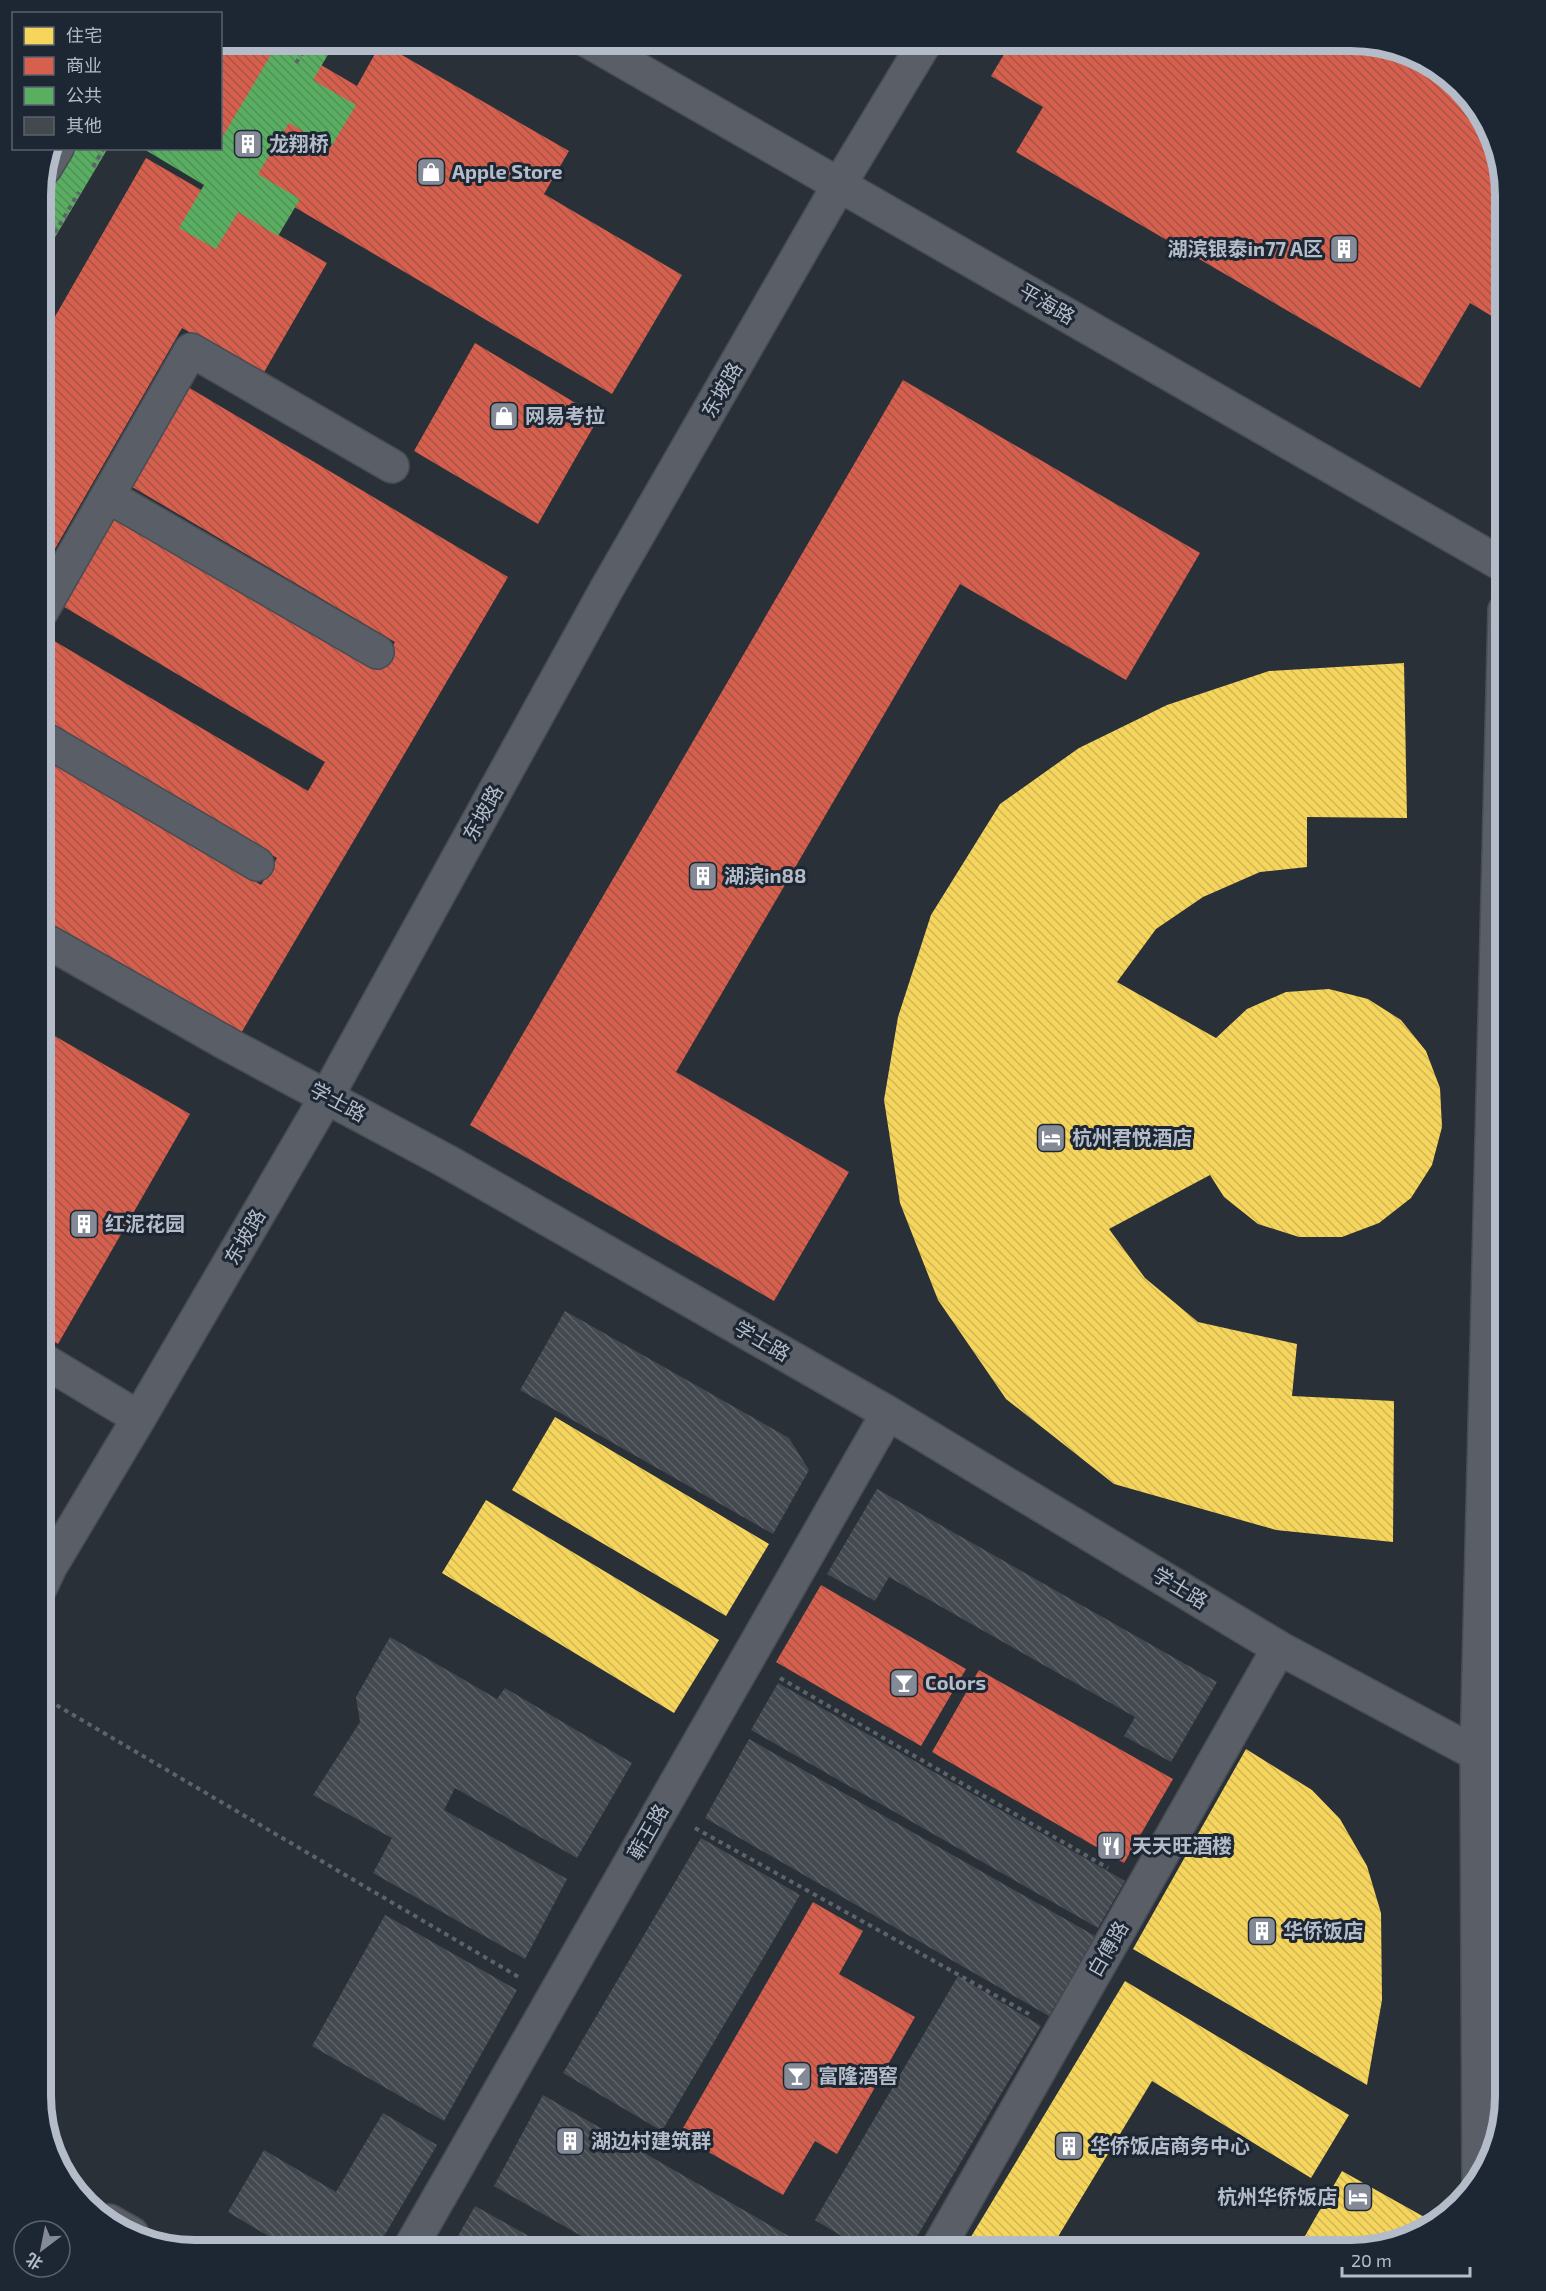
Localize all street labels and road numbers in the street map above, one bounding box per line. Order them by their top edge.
street label: 平海路 [1016,278,1079,329]
street label: 东坡路 [696,358,747,421]
street label: 东坡路 [457,780,507,845]
street label: 学士路 [306,1076,371,1126]
street label: 东坡路 [219,1205,270,1268]
street label: 学士路 [731,1315,794,1366]
street label: 学士路 [1149,1561,1212,1613]
street label: 蕲王路 [622,1800,673,1863]
street label: 白傅路 [1082,1917,1133,1980]

